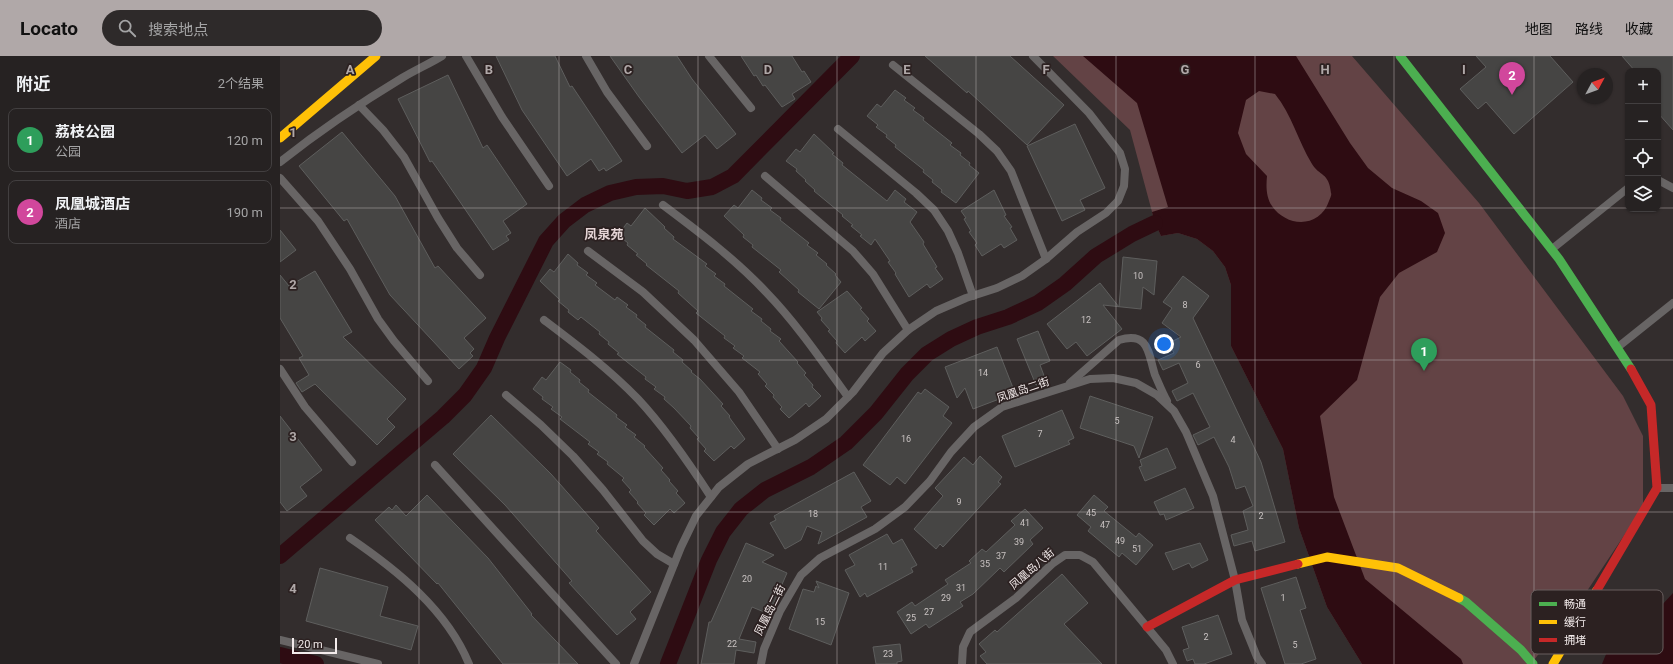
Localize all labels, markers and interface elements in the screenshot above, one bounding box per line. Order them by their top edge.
search box [102,10,382,46]
text: Locato [20,17,78,40]
icon: search [116,17,138,39]
text: 搜索地点 [148,21,208,39]
text: 地图 [1525,21,1553,37]
text: 路线 [1575,21,1603,37]
text: 收藏 [1625,21,1653,37]
text: A [346,62,355,77]
text: B [485,62,493,77]
text: C [624,62,633,77]
text: D [764,62,772,77]
text: E [903,62,911,77]
text: F [1042,62,1050,77]
text: G [1181,62,1190,77]
text: H [1320,62,1330,77]
text: I [1462,62,1466,77]
pin: 2 [1499,62,1525,95]
north arrow [1577,68,1613,104]
map controls [1625,68,1661,212]
button: + [1625,68,1661,104]
text: 附近 [16,74,50,94]
text: 2个结果 [218,76,264,91]
button: − [1625,104,1661,140]
text: 荔枝公园 [55,123,115,141]
text: 1 [289,125,297,140]
text: 1 [26,133,34,148]
text: 120 m [226,133,263,148]
button: locate [1625,140,1661,176]
text: 公园 [55,144,81,159]
button: layers [1625,176,1661,212]
text: 凤凰城酒店 [55,195,130,213]
text: 2 [26,205,34,220]
text: 190 m [226,205,263,220]
text: 酒店 [55,216,81,231]
district label: 凤泉苑 [584,227,624,242]
house number: 10 [1133,271,1143,281]
text: 2 [289,277,297,292]
house number: 8 [1182,300,1188,310]
house number: 12 [1081,315,1091,325]
your location [1154,334,1174,354]
pin: 1 [1411,338,1437,371]
house number: 6 [1195,360,1201,370]
house number: 14 [978,368,988,378]
street label: 凤凰岛二街 [995,375,1051,405]
house number: 5 [1114,416,1120,426]
text: 3 [289,429,297,444]
house number: 7 [1037,429,1043,439]
house number: 16 [901,434,911,444]
house number: 4 [1230,435,1236,445]
house number: 9 [956,497,962,507]
house number: 45 [1086,508,1096,518]
house number: 18 [808,509,818,519]
house number: 2 [1258,511,1264,521]
house number: 41 [1020,518,1030,528]
house number: 47 [1100,520,1110,530]
house number: 49 [1115,536,1125,546]
house number: 39 [1014,537,1024,547]
house number: 51 [1132,544,1142,554]
street label: 凤凰岛八街 [1007,546,1057,592]
house number: 37 [996,551,1006,561]
house number: 35 [980,559,990,569]
house number: 11 [878,562,888,572]
house number: 20 [742,574,752,584]
text: 4 [289,581,297,596]
street label: 凤凰岛二街 [752,582,788,638]
house number: 31 [956,583,966,593]
legend [1531,590,1663,654]
house number: 29 [941,593,951,603]
house number: 1 [1280,593,1286,603]
text: 畅通 [1564,598,1586,611]
house number: 27 [924,607,934,617]
house number: 25 [906,613,916,623]
text: 缓行 [1564,616,1586,629]
house number: 15 [815,617,825,627]
house number: 2 [1203,632,1209,642]
text: 拥堵 [1564,634,1586,647]
scale bar [292,636,337,655]
text: 20 m [298,638,323,651]
house number: 22 [727,639,737,649]
house number: 5 [1292,640,1298,650]
house number: 23 [883,649,893,659]

